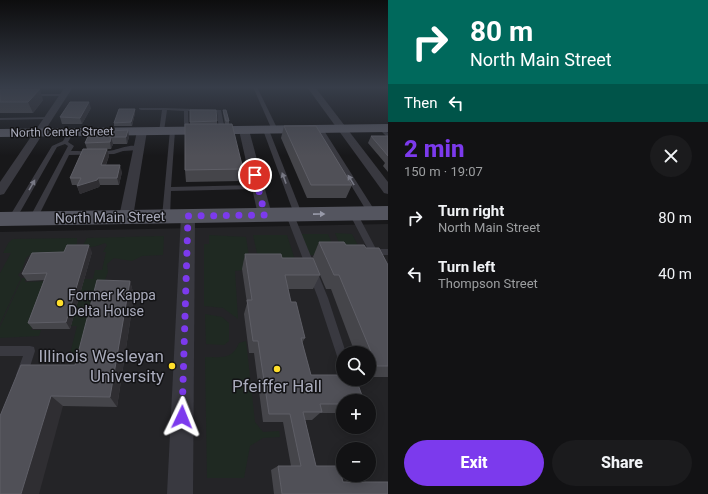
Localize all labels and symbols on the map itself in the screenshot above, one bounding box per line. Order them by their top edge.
street label: North Center Street [10,124,114,140]
pin [238,158,272,192]
one-way arrow [280,172,286,184]
one-way arrow [347,175,355,185]
one-way arrow [28,180,36,190]
street label: North Main Street [55,208,166,226]
one-way arrow [313,211,326,217]
place label: Former Kappa Delta House [68,287,156,319]
marker: Former Kappa Delta House [55,298,65,308]
place label: Illinois Wesleyan University [39,346,164,386]
marker: Illinois Wesleyan University [167,361,177,371]
marker: Pfeiffer Hall [272,364,282,374]
place label: Pfeiffer Hall [232,376,322,396]
position arrow [161,396,203,438]

